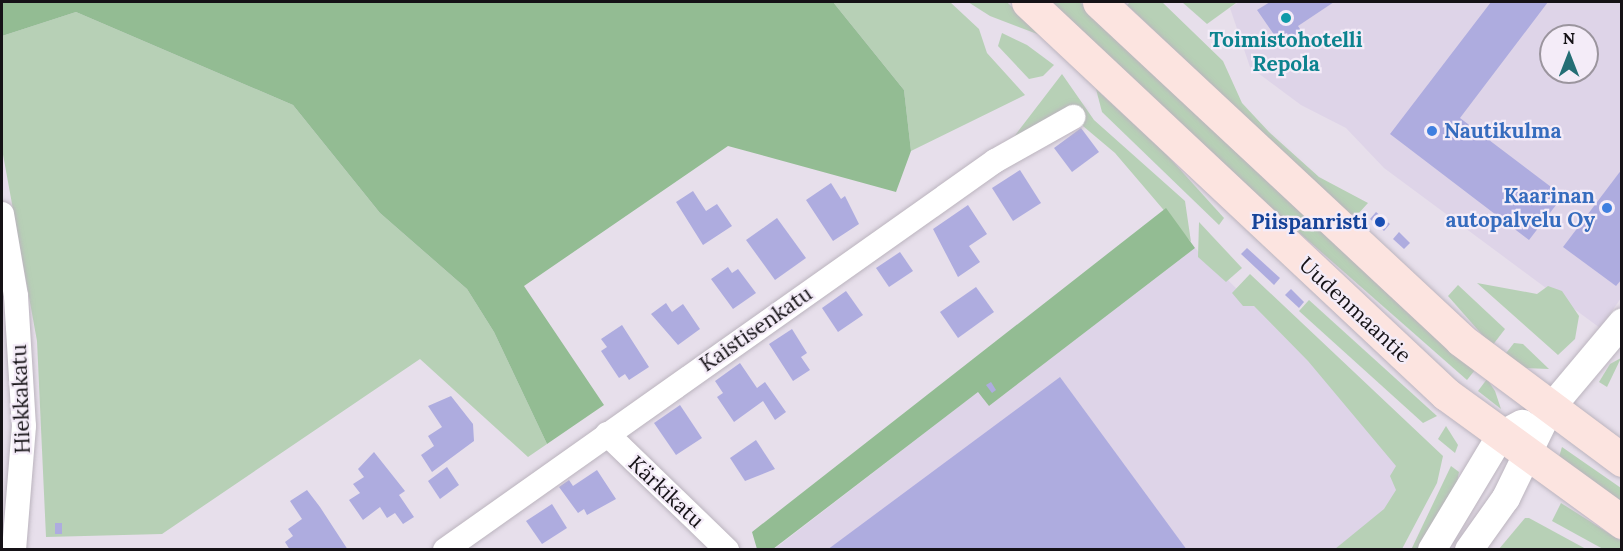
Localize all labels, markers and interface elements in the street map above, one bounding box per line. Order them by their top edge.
marker: Toimistohotelli Repola [1279,11,1293,25]
north arrow [1539,24,1599,84]
place label: Toimistohotelli Repola [1209,27,1363,77]
text: N [1563,28,1575,48]
place label: Nautikulma [1444,118,1561,144]
marker: Nautikulma [1425,124,1439,138]
place label: Kaarinan autopalvelu Oy [1445,183,1595,233]
marker: Kaarinan autopalvelu Oy [1600,201,1614,215]
place label: Piispanristi [1251,209,1368,235]
marker: Piispanristi [1373,215,1387,229]
street label: Uudenmaantie [1294,252,1416,368]
street label: Kaistisenkatu [695,281,817,377]
street label: Hiekkakatu [6,344,36,454]
street label: Kärkikatu [623,451,709,533]

